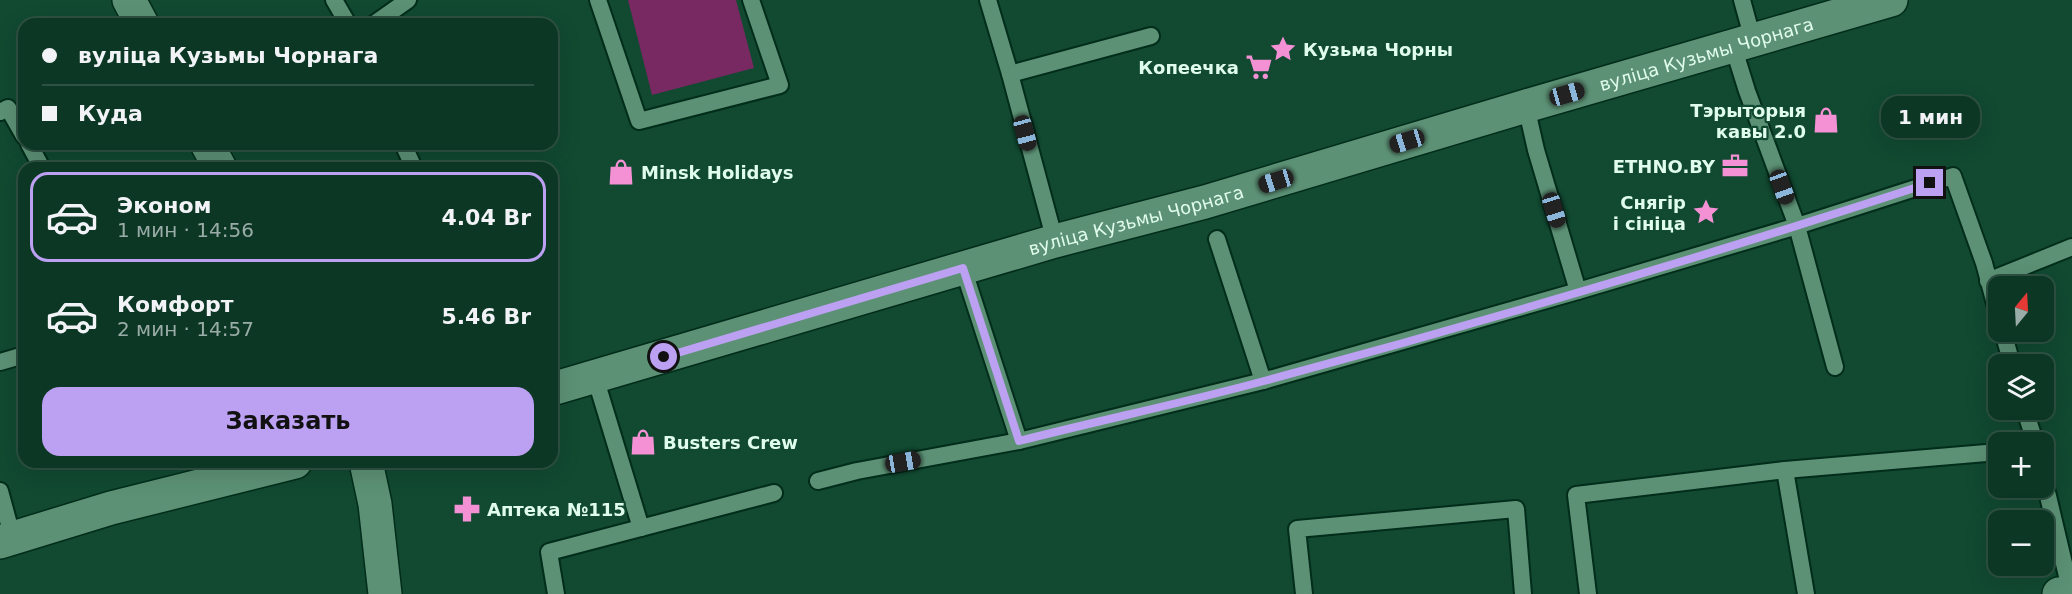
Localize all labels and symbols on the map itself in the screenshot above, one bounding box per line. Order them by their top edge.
street label: вуліца Кузьмы Чорнага [1597,13,1816,95]
place icon: Кузьма Чорны [1268,34,1298,64]
place label: Кузьма Чорны [1303,39,1453,60]
supermarket icon: Копеечка [1244,52,1274,82]
place label: Копеечка [1138,57,1239,78]
car [1547,80,1587,108]
callout: 1 мин [1880,96,1980,138]
place label: Тэрыторыя кавы 2.0 [1690,100,1806,142]
shop icon: Тэрыторыя кавы 2.0 [1811,105,1841,135]
car [1012,113,1038,153]
car [1387,127,1427,155]
office icon: ETHNO.BY [1720,151,1750,181]
place label: ETHNO.BY [1613,156,1716,177]
shop icon: Minsk Holidays [606,157,636,187]
place label: Minsk Holidays [641,162,794,183]
car [1256,167,1296,195]
car [1767,167,1797,207]
route end [1916,169,1943,196]
street label: вуліца Кузьмы Чорнага [1026,181,1246,259]
car [1540,190,1568,230]
place label: Снягір і сініца [1613,192,1686,234]
place icon: Снягір і сініца [1691,197,1721,227]
north arrow [1988,276,2054,342]
route start [650,343,677,370]
shop icon: Busters Crew [628,427,658,457]
place label: Busters Crew [663,432,798,453]
car [884,450,922,474]
pharmacy icon: Аптека №115 [452,494,482,524]
place label: Аптека №115 [487,499,626,520]

